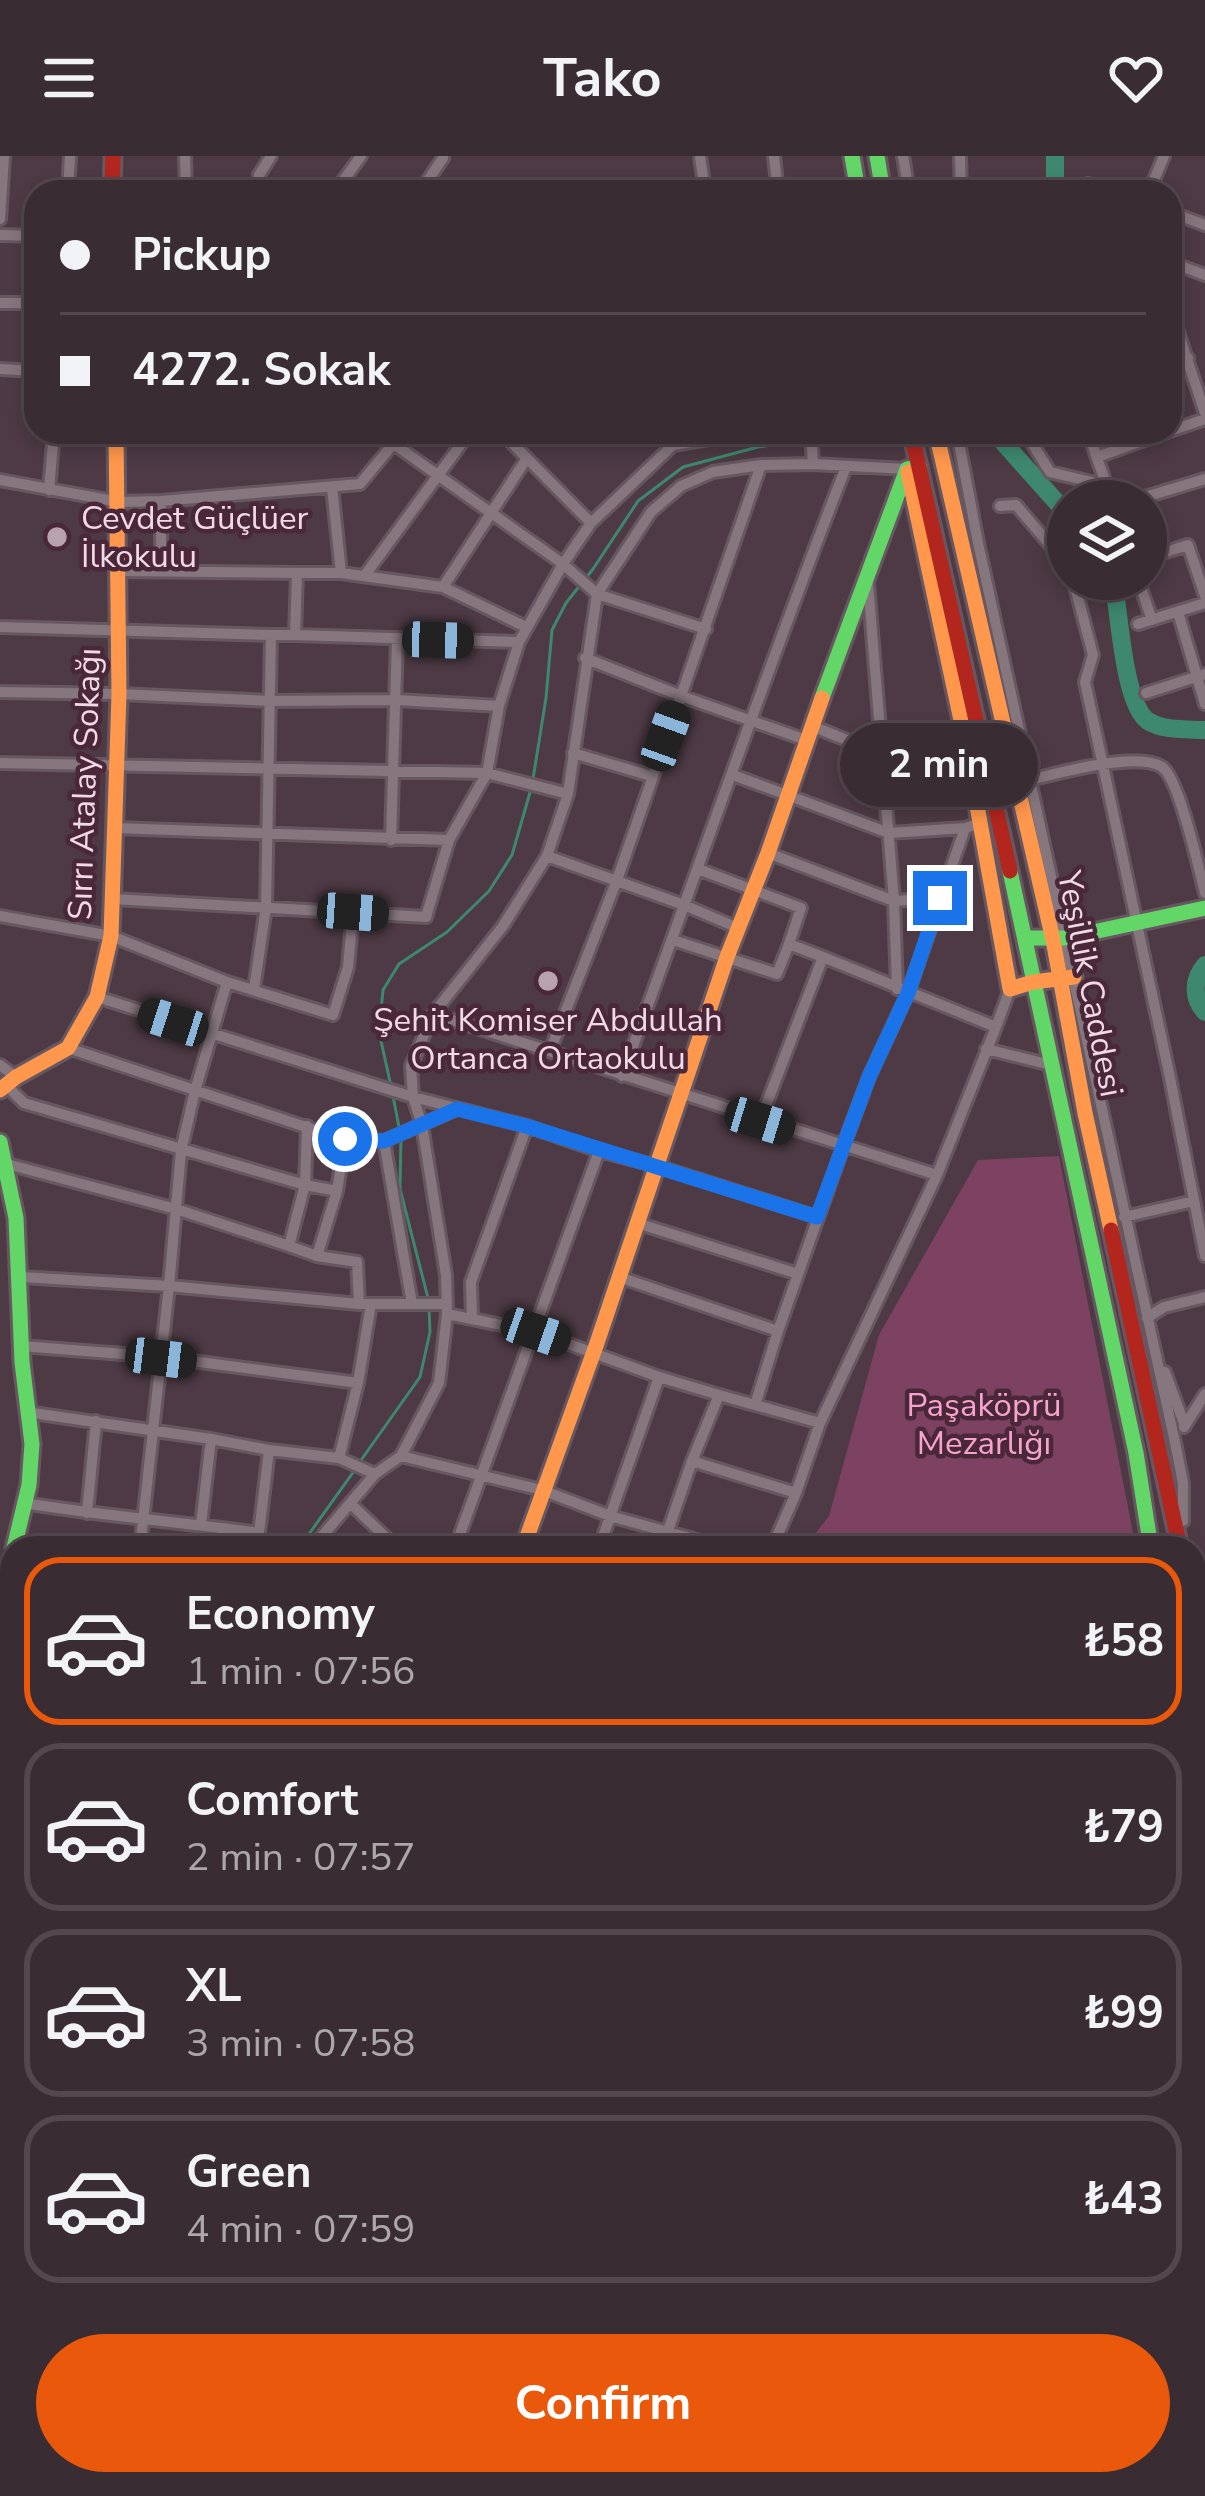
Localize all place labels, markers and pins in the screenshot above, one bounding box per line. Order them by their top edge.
place label: Cevdet Güçlüer İlkokulu [81,496,309,579]
marker: Cevdet Güçlüer İlkokulu [44,524,70,550]
marker: Şehit Komiser Abdullah Ortanca Ortaokulu [535,968,561,994]
place label: Şehit Komiser Abdullah Ortanca Ortaokulu [373,998,723,1081]

